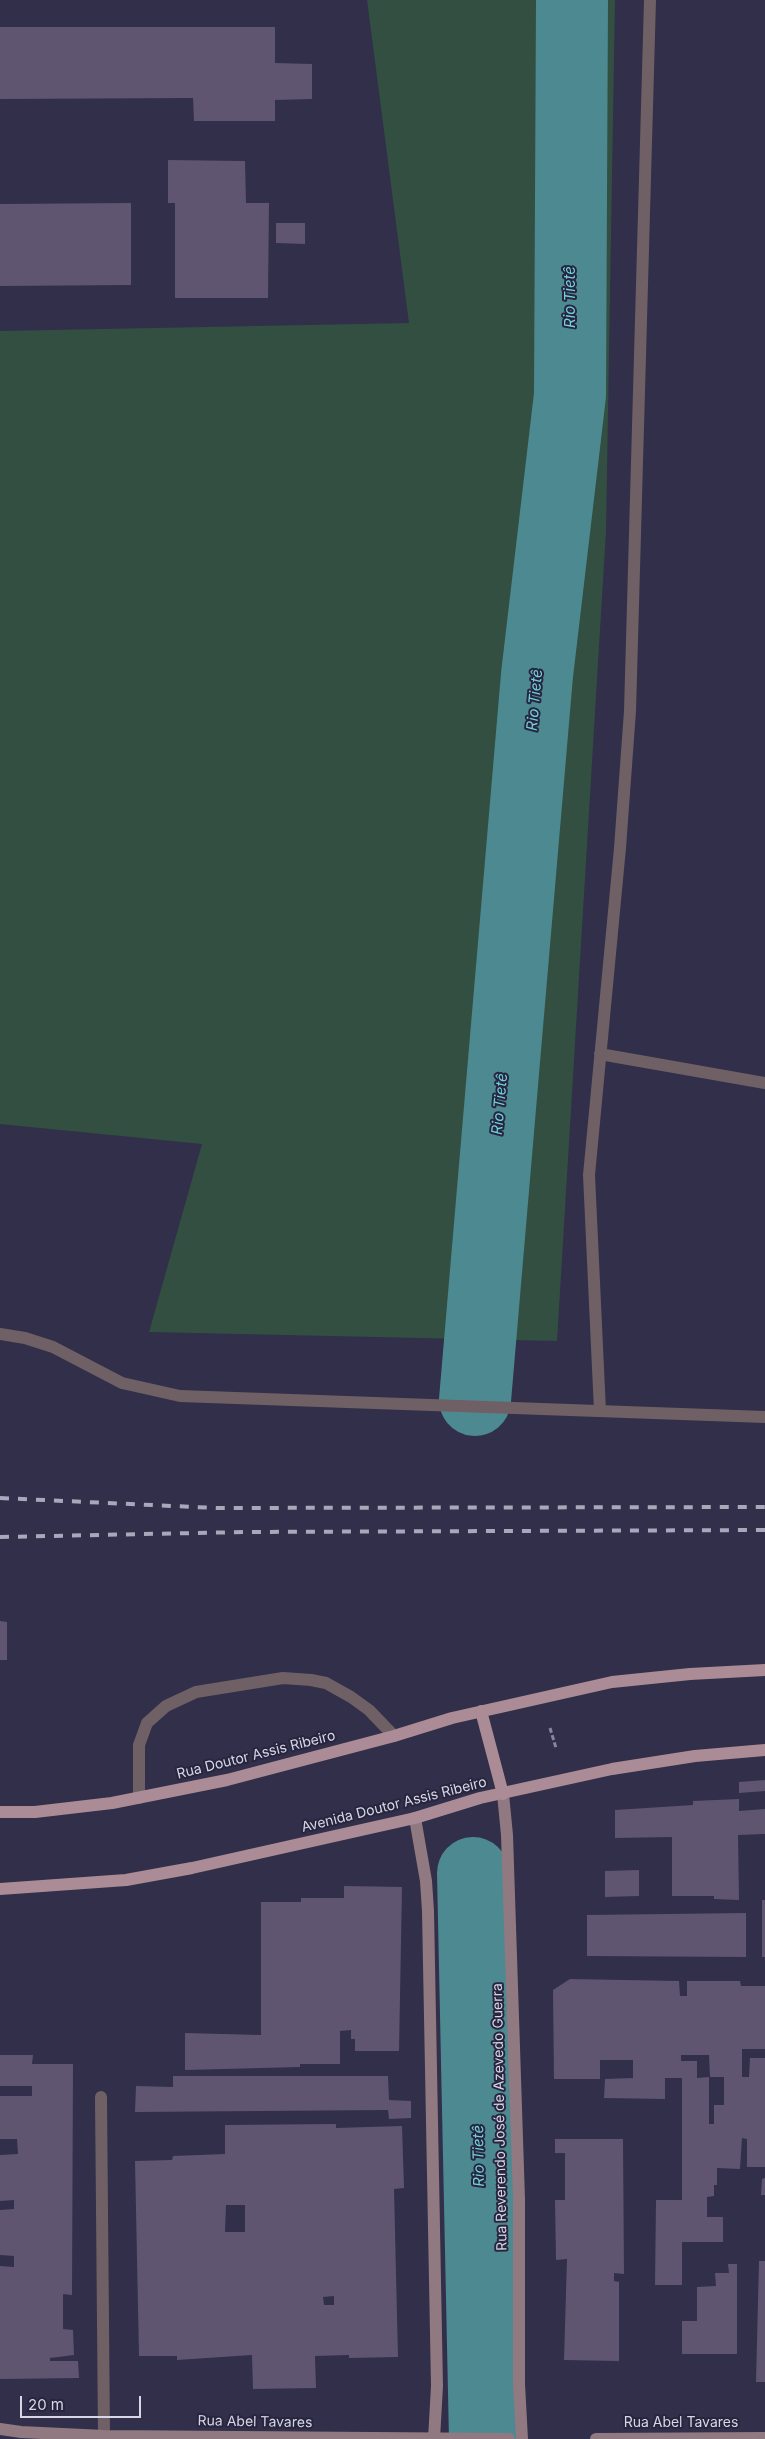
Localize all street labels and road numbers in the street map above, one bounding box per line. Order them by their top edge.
street label: Rua Doutor Assis Ribeiro [175,1727,337,1783]
street label: Avenida Doutor Assis Ribeiro [300,1774,488,1836]
street label: Rua Reverendo José de Azevedo Guerra [489,1983,511,2251]
street label: Rua Abel Tavares [197,2413,313,2431]
street label: Rua Abel Tavares [624,2415,738,2431]

